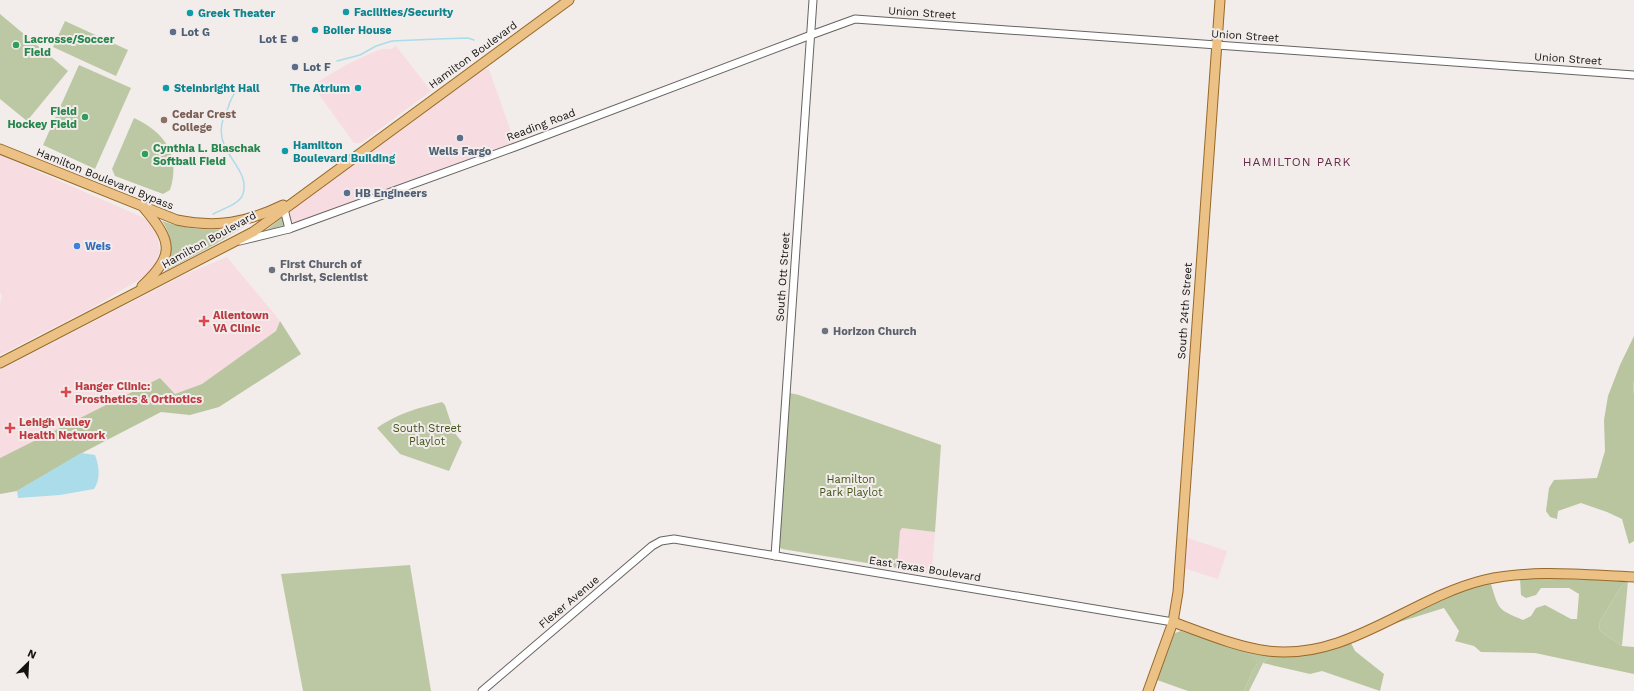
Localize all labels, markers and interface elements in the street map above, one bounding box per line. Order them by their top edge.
street label: Union Street [888,4,957,22]
place label: Facilities/Security [354,6,454,19]
place label: Greek Theater [198,7,276,20]
marker: Facilities/Security [341,7,351,17]
marker: Greek Theater [185,8,195,18]
street label: Hamilton Boulevard [426,19,520,91]
place label: Boiler House [323,24,392,37]
marker: Boiler House [310,25,320,35]
place label: Lot G [181,26,210,39]
marker: Lot G [168,27,178,37]
street label: Union Street [1211,27,1280,45]
place label: Lacrosse/Soccer Field [24,33,115,59]
place label: Lot E [259,33,287,46]
marker: Lot E [290,34,300,44]
marker: Lacrosse/Soccer Field [11,40,21,50]
street label: Union Street [1534,50,1603,68]
place label: Lot F [303,61,331,74]
marker: Lot F [290,62,300,72]
place label: Steinbright Hall [174,82,260,95]
place label: The Atrium [290,82,350,95]
marker: Steinbright Hall [161,83,171,93]
marker: The Atrium [353,83,363,93]
place label: Field Hockey Field [7,105,77,131]
street label: Reading Road [505,106,577,144]
place label: Cedar Crest College [172,108,236,134]
marker: Field Hockey Field [80,112,90,122]
marker: Cedar Crest College [159,115,169,125]
marker: Wells Fargo [455,133,465,143]
place label: Hamilton Boulevard Building [293,139,396,165]
place label: Cynthia L. Blaschak Softball Field [153,142,261,168]
street label: Hamilton Boulevard Bypass [34,145,176,213]
place label: Wells Fargo [429,145,492,158]
marker: Hamilton Boulevard Building [280,146,290,156]
marker: Cynthia L. Blaschak Softball Field [140,149,150,159]
district label: HAMILTON PARK [1243,155,1351,169]
place label: HB Engineers [355,187,427,200]
marker: HB Engineers [342,188,352,198]
street label: Hamilton Boulevard [160,209,258,271]
street label: South Ott Street [773,232,793,322]
place label: Weis [85,240,111,253]
marker: Weis [72,241,82,251]
place label: First Church of Christ, Scientist [280,258,368,284]
street label: South 24th Street [1175,262,1195,360]
marker: First Church of Christ, Scientist [267,265,277,275]
place label: Allentown VA Clinic [213,309,269,335]
marker: Allentown VA Clinic [198,315,210,327]
place label: Horizon Church [833,325,917,338]
marker: Horizon Church [820,326,830,336]
place label: Hanger Clinic: Prosthetics & Orthotics [75,380,202,406]
marker: Hanger Clinic: Prosthetics & Orthotics [60,386,72,398]
place label: Lehigh Valley Health Network [19,416,105,442]
marker: Lehigh Valley Health Network [4,422,16,434]
park label: South Street Playlot [393,422,462,448]
park label: Hamilton Park Playlot [819,473,883,499]
street label: East Texas Boulevard [868,554,982,584]
street label: Flexer Avenue [536,573,602,631]
north arrow [8,643,48,683]
text: N [25,647,38,662]

